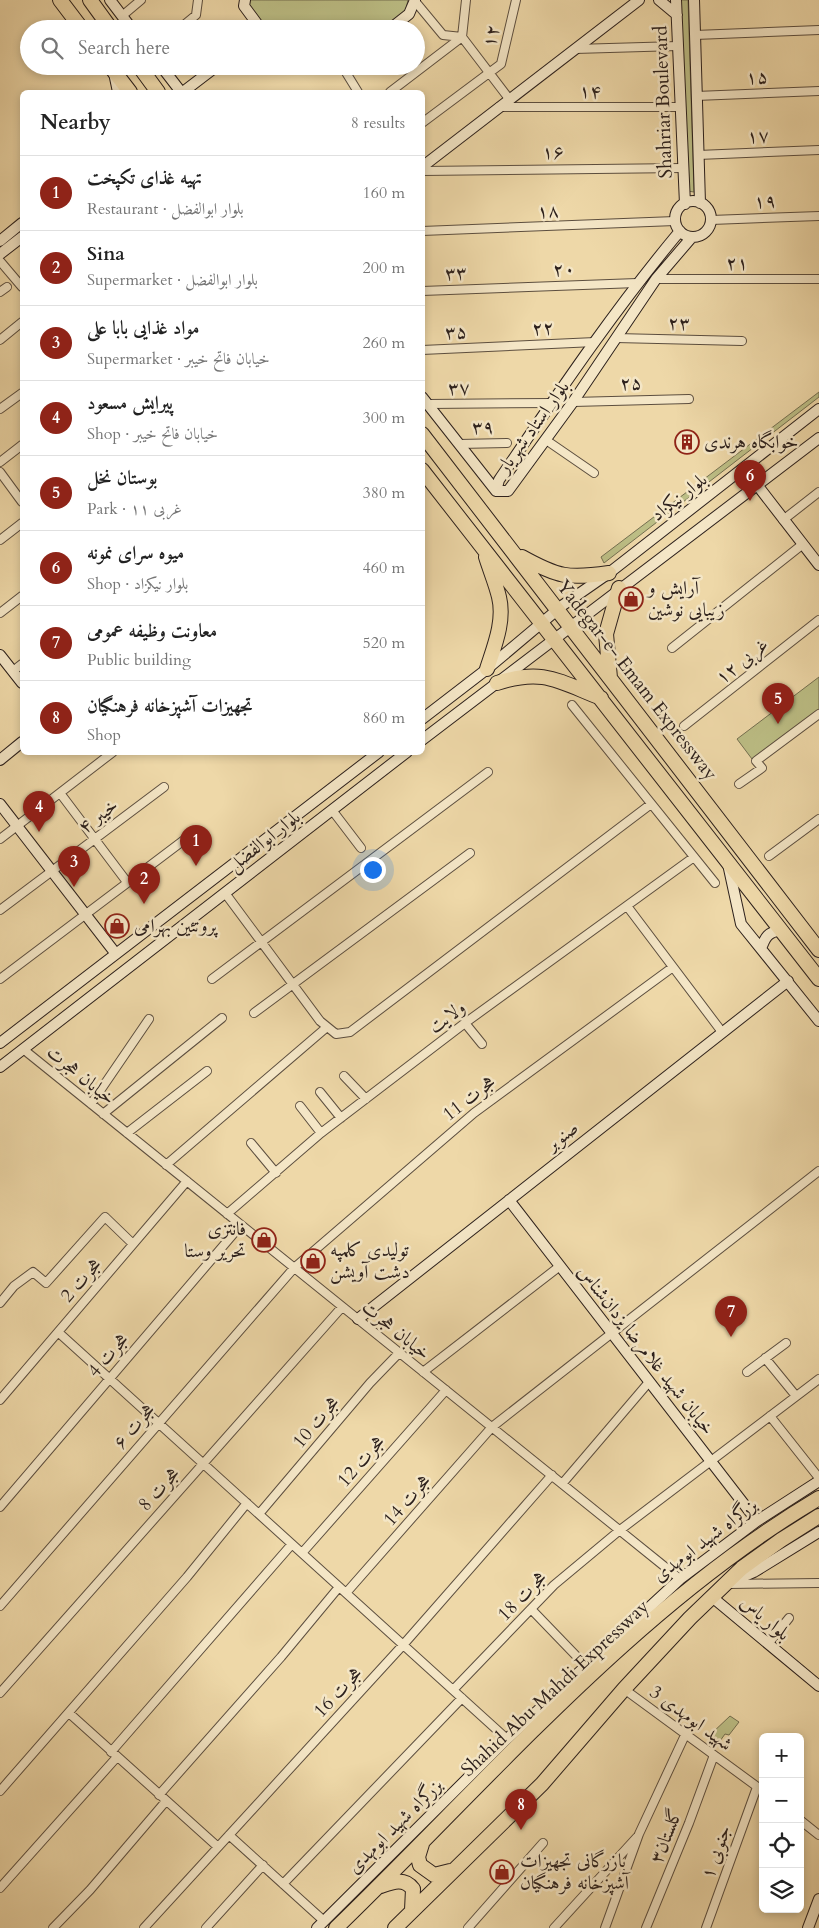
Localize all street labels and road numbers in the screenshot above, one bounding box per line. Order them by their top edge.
street label: ۱۲ [476,22,506,50]
street label: Shahriar Boulevard [647,25,679,179]
street label: ۱۵ [745,64,769,90]
street label: ۱۴ [579,78,601,104]
street label: ۱۷ [746,123,770,149]
street label: ۱۶ [542,139,564,165]
street label: ۱۹ [753,188,777,214]
street label: ۱۸ [536,197,560,225]
street label: ۲۱ [726,250,748,276]
street label: ۲۰ [552,256,576,282]
street label: ۳۳ [444,259,468,287]
street label: ۲۳ [668,310,690,336]
street label: ۲۲ [531,314,555,342]
street label: ۳۵ [444,318,468,346]
street label: ۲۵ [620,370,642,396]
street label: ۳۷ [448,375,470,401]
street label: بلوار استاد شهریار [489,375,575,480]
street label: ۳۹ [472,414,494,440]
street label: بلوار نیکزاد [645,467,713,527]
street label: Yadegar-e- Emam Expressway [550,574,724,786]
street label: غربی ۱۲ [710,632,775,691]
street label: خیبر ۴ [73,792,123,840]
street label: بلوار ابوالفضل [222,804,306,878]
street label: ولایت [423,995,471,1039]
street label: خیابان هجرت [41,1039,121,1111]
street label: هجرت 11 [437,1069,501,1127]
street label: صنوبر [539,1115,584,1158]
street label: هجرت 2 [54,1252,108,1308]
street label: خیابان شهید غلامرضا یزدان‌شناس [571,1260,721,1440]
street label: خیابان هجرت [356,1294,436,1366]
street label: هجرت 4 [81,1327,135,1383]
street label: هجرت 10 [286,1390,346,1454]
street label: هجرت ۶ [107,1398,161,1454]
street label: هجرت 12 [331,1429,391,1493]
street label: هجرت 8 [132,1461,186,1517]
street label: هجرت 14 [377,1468,437,1532]
street label: بزرگراه شهید ابومهدی [647,1492,763,1588]
street label: هجرت 18 [491,1565,553,1627]
street label: بلوار یاس [734,1589,796,1647]
street label: Shahid Abu Mahdi Expressway [455,1594,655,1782]
street label: هجرت 16 [308,1661,368,1723]
street label: شهید ابومهدی 3 [644,1679,738,1757]
street label: بزرگراه شهید ابومهدی [342,1772,449,1879]
street label: گلستان۳ [643,1805,689,1867]
street label: جنوبی ۱ [694,1822,739,1883]

